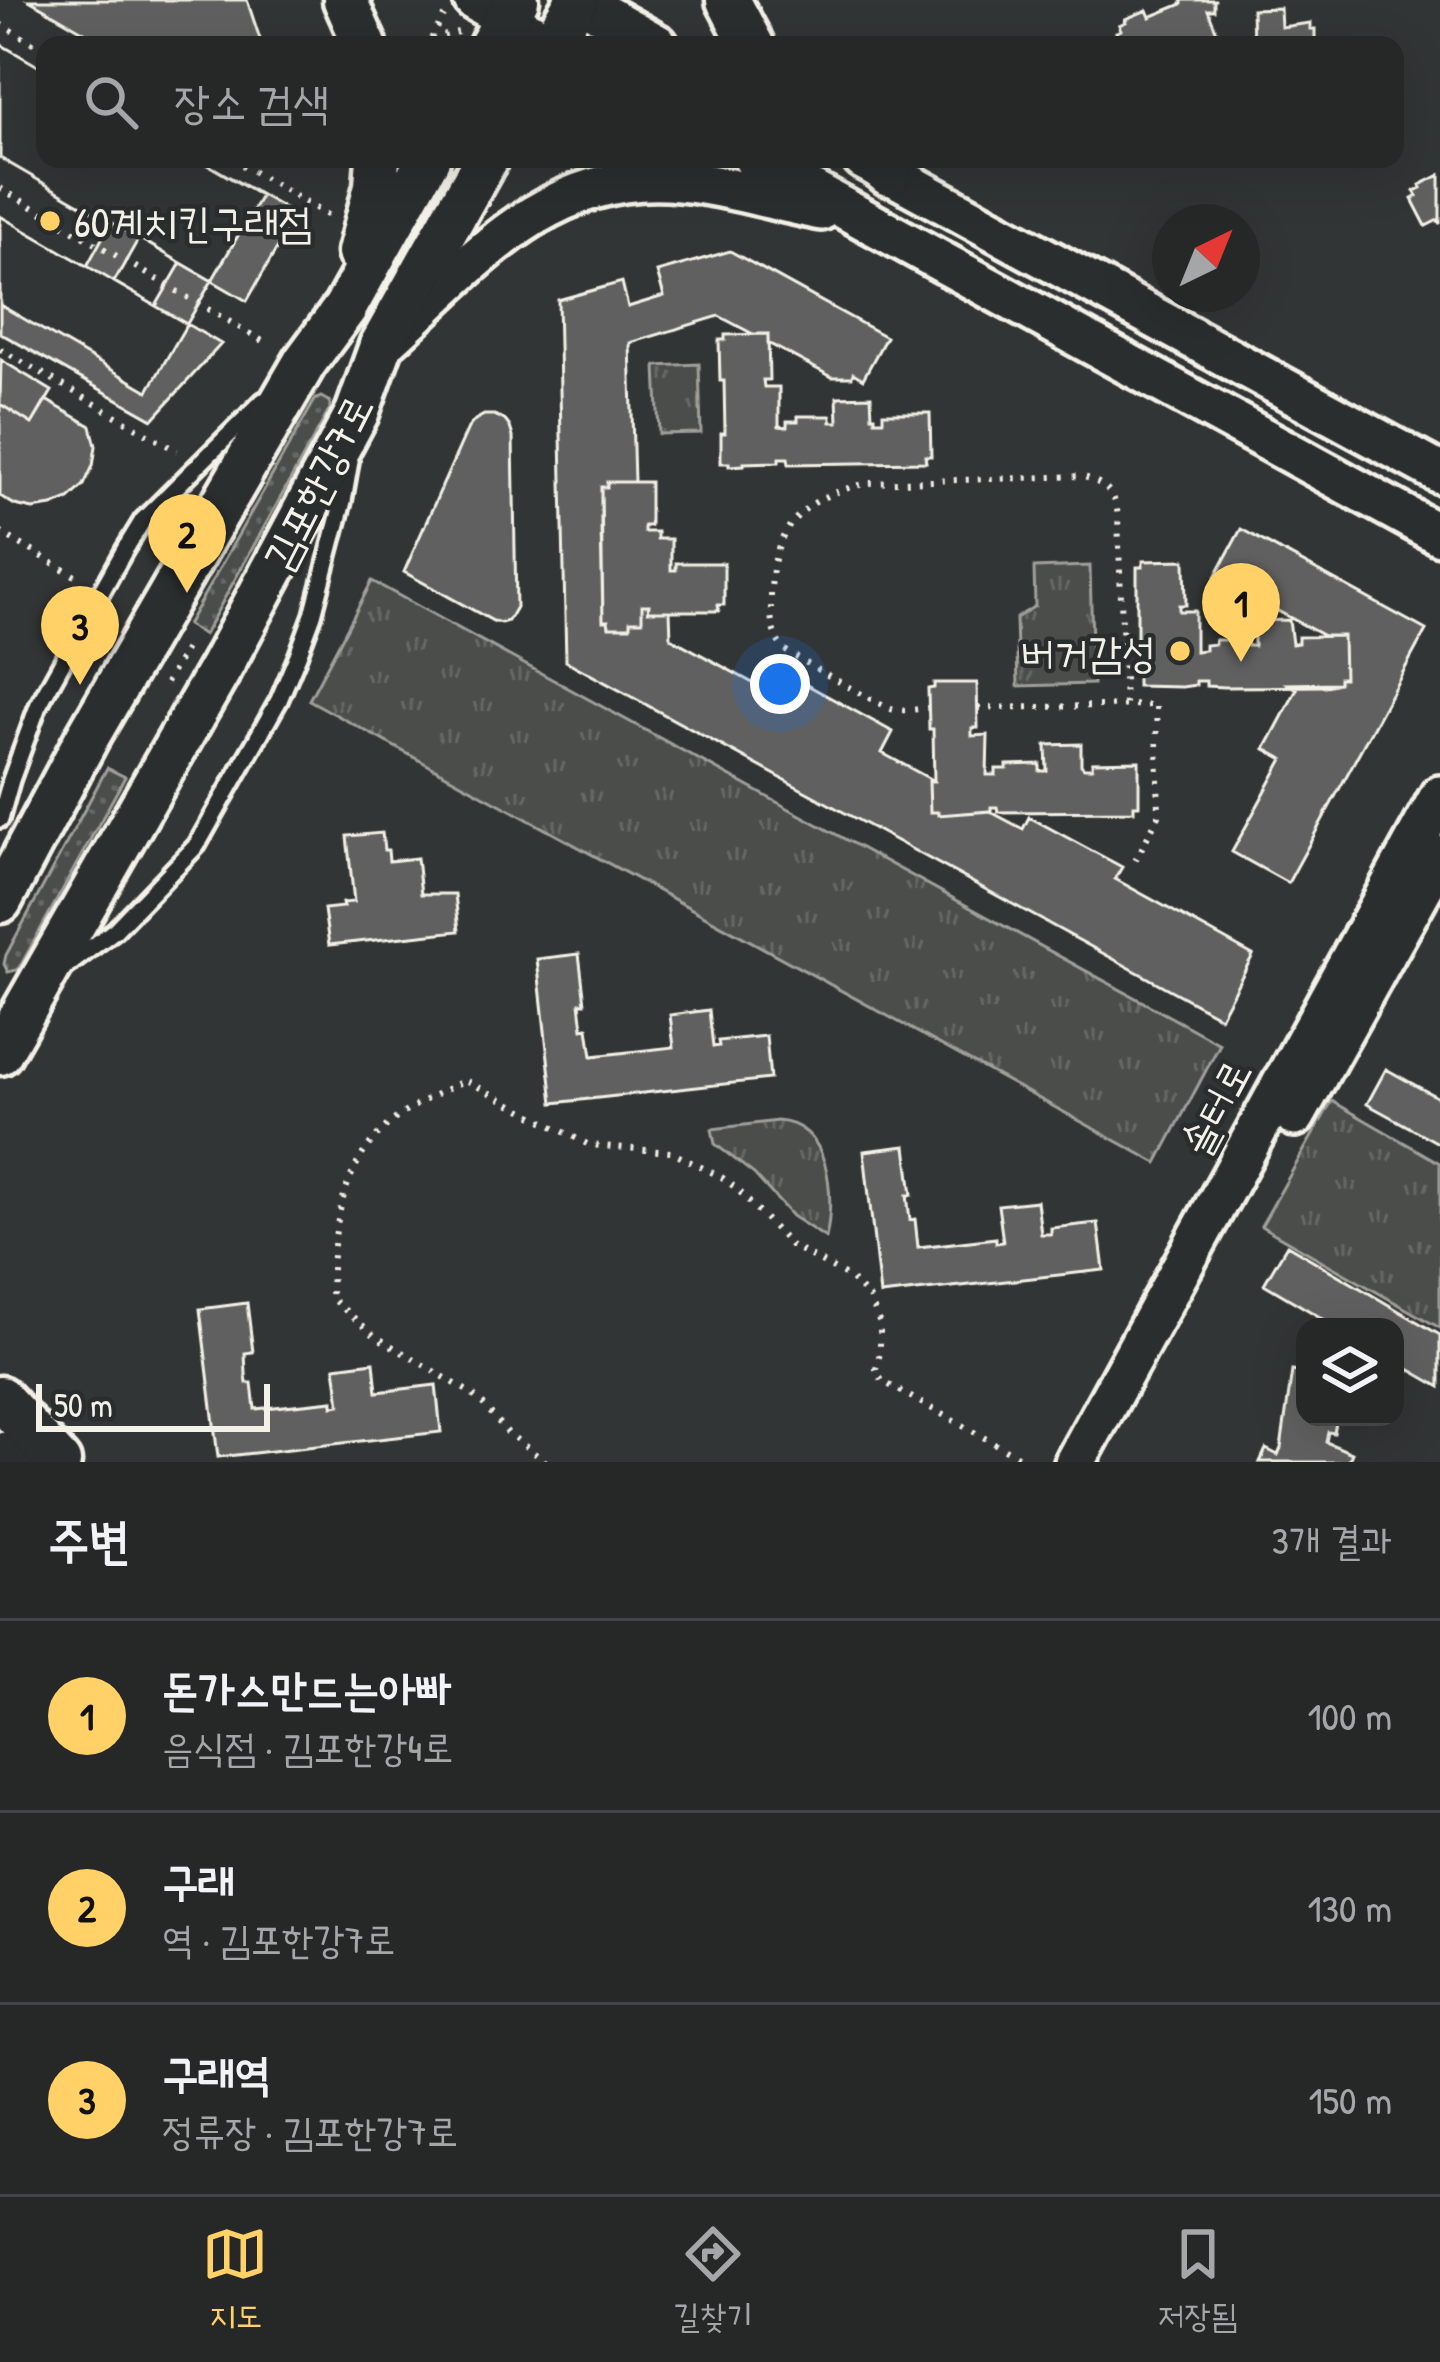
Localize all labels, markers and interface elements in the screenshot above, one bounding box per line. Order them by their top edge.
search box [36,36,1404,168]
icon: search [78,69,144,135]
text: 장소 검색 [174,71,329,132]
place label: 60계치킨구래점 [74,193,312,250]
north arrow [1152,204,1260,312]
marker: 60계치킨구래점 [37,208,63,234]
street label: 김포한강7로 [249,385,385,579]
pin: 2 [148,494,226,593]
pin: 1 [1202,563,1280,662]
pin: 3 [41,586,119,685]
place label: 버거감성 [1021,623,1156,680]
marker: 버거감성 [1167,638,1193,664]
your location [750,654,810,714]
street label: 솔터로 [1166,1049,1264,1165]
map controls [1296,1318,1404,1426]
button: layers [1296,1318,1404,1426]
scale bar [36,1378,270,1431]
text: 50 m [54,1383,113,1427]
text: 주변 [48,1505,130,1574]
text: 3개 결과 [1271,1513,1392,1566]
text: 돈가스만드는아빠 [162,1658,452,1719]
text: 1 [80,1689,94,1742]
text: 100 m [1307,1689,1392,1742]
text: 음식점 · 김포한강4로 [162,1720,453,1773]
text: 구래 [162,1850,234,1911]
text: 2 [78,1881,96,1934]
text: 130 m [1307,1881,1392,1934]
text: 역 · 김포한강7로 [162,1912,395,1965]
text: 구래역 [162,2042,271,2103]
text: 3 [78,2073,96,2126]
text: 150 m [1308,2073,1392,2126]
text: 정류장 · 김포한강7로 [162,2104,458,2157]
tab: 지도 [202,2221,268,2338]
tab: 길찾기 [673,2221,753,2338]
tab: 저장됨 [1158,2221,1238,2338]

